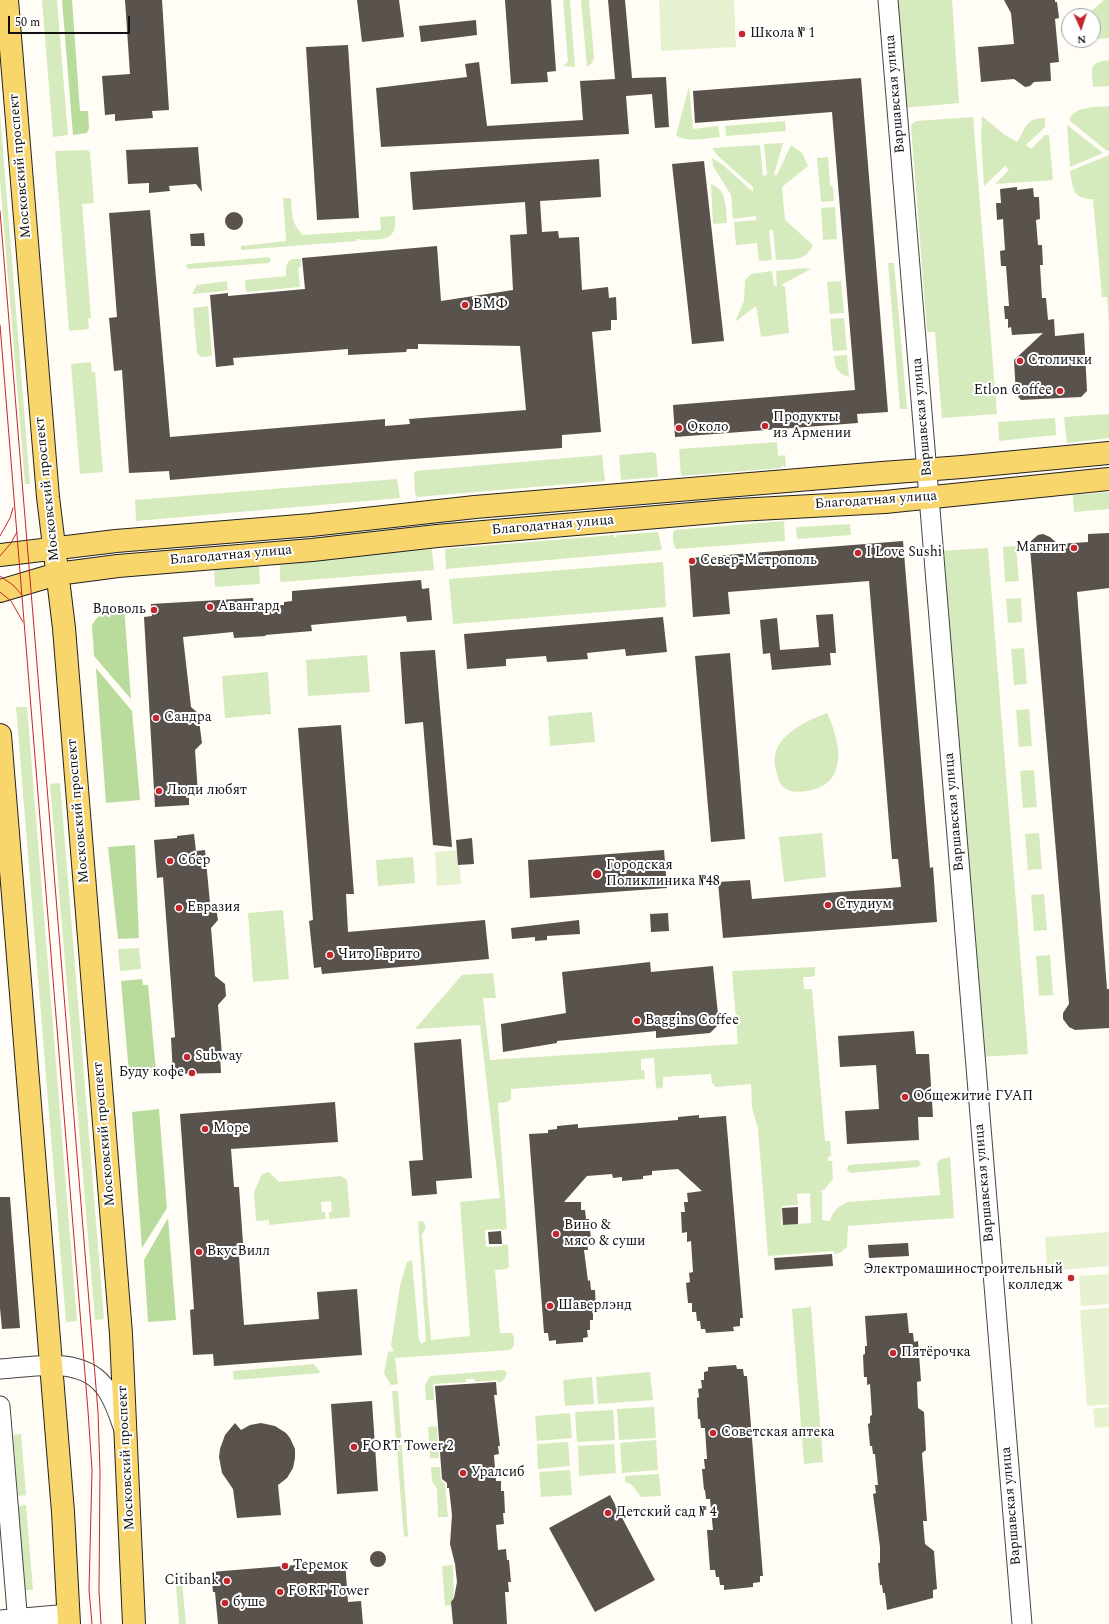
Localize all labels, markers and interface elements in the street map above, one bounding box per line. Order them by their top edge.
scale bar [10,8,132,34]
north arrow [1061,8,1101,48]
text: 50 m [15,13,40,32]
place label: Школа № 1 [750,26,815,42]
marker: Школа № 1 [737,29,747,39]
text: N [1077,31,1087,48]
street label: Варшавская улица [882,34,910,154]
street label: Московский проспект [6,93,36,239]
place label: ВМФ [473,297,507,313]
marker: ВМФ [460,300,470,310]
place label: Столички [1028,353,1092,369]
marker: Столички [1015,356,1025,366]
street label: Варшавская улица [909,357,937,477]
place label: Etlon Coffee [974,383,1052,399]
marker: Etlon Coffee [1055,386,1065,396]
place label: Продукты из Армении [773,410,851,442]
street label: Московский проспект [32,416,64,562]
place label: Около [687,420,728,436]
marker: Продукты из Армении [760,421,770,431]
marker: Около [674,423,684,433]
street label: Благодатная улица [814,488,938,514]
street label: Благодатная улица [491,512,615,540]
place label: Магнит [1016,540,1066,556]
street label: Благодатная улица [169,542,293,570]
marker: Магнит [1069,543,1079,553]
place label: I Love Sushi [866,545,942,561]
marker: I Love Sushi [853,548,863,558]
place label: Север-Метрополь [700,553,817,569]
marker: Север-Метрополь [687,556,697,566]
place label: Авангард [218,599,280,615]
place label: Вдоволь [93,602,146,618]
marker: Авангард [205,602,215,612]
marker: Вдоволь [149,605,159,615]
place label: Сандра [164,710,212,726]
marker: Сандра [151,713,161,723]
street label: Московский проспект [64,738,94,884]
street label: Варшавская улица [941,752,969,872]
place label: Люди любят [167,783,247,799]
marker: Люди любят [154,786,164,796]
place label: Сбер [178,853,211,869]
marker: Сбер [165,856,175,866]
place label: Городская Поликлиника №48 [606,858,720,890]
marker: Городская Поликлиника №48 [591,868,603,880]
place label: Студиум [836,897,892,913]
place label: Евразия [187,900,240,916]
marker: Студиум [823,900,833,910]
marker: Евразия [174,903,184,913]
place label: Чито Гврито [338,947,420,963]
marker: Чито Гврито [325,950,335,960]
place label: Baggins Coffee [645,1013,739,1029]
marker: Baggins Coffee [632,1016,642,1026]
place label: Subway [195,1049,242,1065]
marker: Subway [182,1052,192,1062]
street label: Московский проспект [90,1061,120,1207]
place label: Буду кофе [119,1065,184,1081]
marker: Буду кофе [187,1068,197,1078]
place label: Общежитие ГУАП [913,1089,1033,1105]
marker: Общежитие ГУАП [900,1092,910,1102]
place label: Море [213,1121,249,1137]
street label: Варшавская улица [971,1123,999,1243]
marker: Море [200,1124,210,1134]
place label: Вино & мясо & суши [564,1218,645,1250]
marker: Вино & мясо & суши [551,1229,561,1239]
place label: ВкусВилл [207,1244,270,1260]
marker: ВкусВилл [194,1247,204,1257]
place label: Электромашиностроительный колледж [863,1262,1063,1294]
marker: Электромашиностроительный колледж [1066,1273,1076,1283]
place label: Шаверлэнд [558,1298,632,1314]
marker: Шаверлэнд [545,1301,555,1311]
place label: Пятёрочка [901,1345,971,1361]
marker: Пятёрочка [888,1348,898,1358]
street label: Московский проспект [115,1385,139,1531]
place label: Советская аптека [721,1425,835,1441]
marker: Советская аптека [708,1428,718,1438]
place label: FORT Tower 2 [362,1439,454,1455]
marker: FORT Tower 2 [349,1442,359,1452]
street label: Варшавская улица [998,1446,1026,1566]
place label: Уралсиб [471,1465,525,1481]
marker: Уралсиб [458,1468,468,1478]
place label: Детский сад № 4 [616,1505,717,1521]
marker: Детский сад № 4 [603,1508,613,1518]
place label: Теремок [293,1558,348,1574]
marker: Теремок [280,1561,290,1571]
place label: Citibank [164,1573,219,1589]
marker: Citibank [222,1576,232,1586]
place label: FORT Tower [288,1584,369,1600]
marker: FORT Tower [275,1587,285,1597]
place label: буше [233,1595,265,1611]
marker: буше [220,1598,230,1608]

